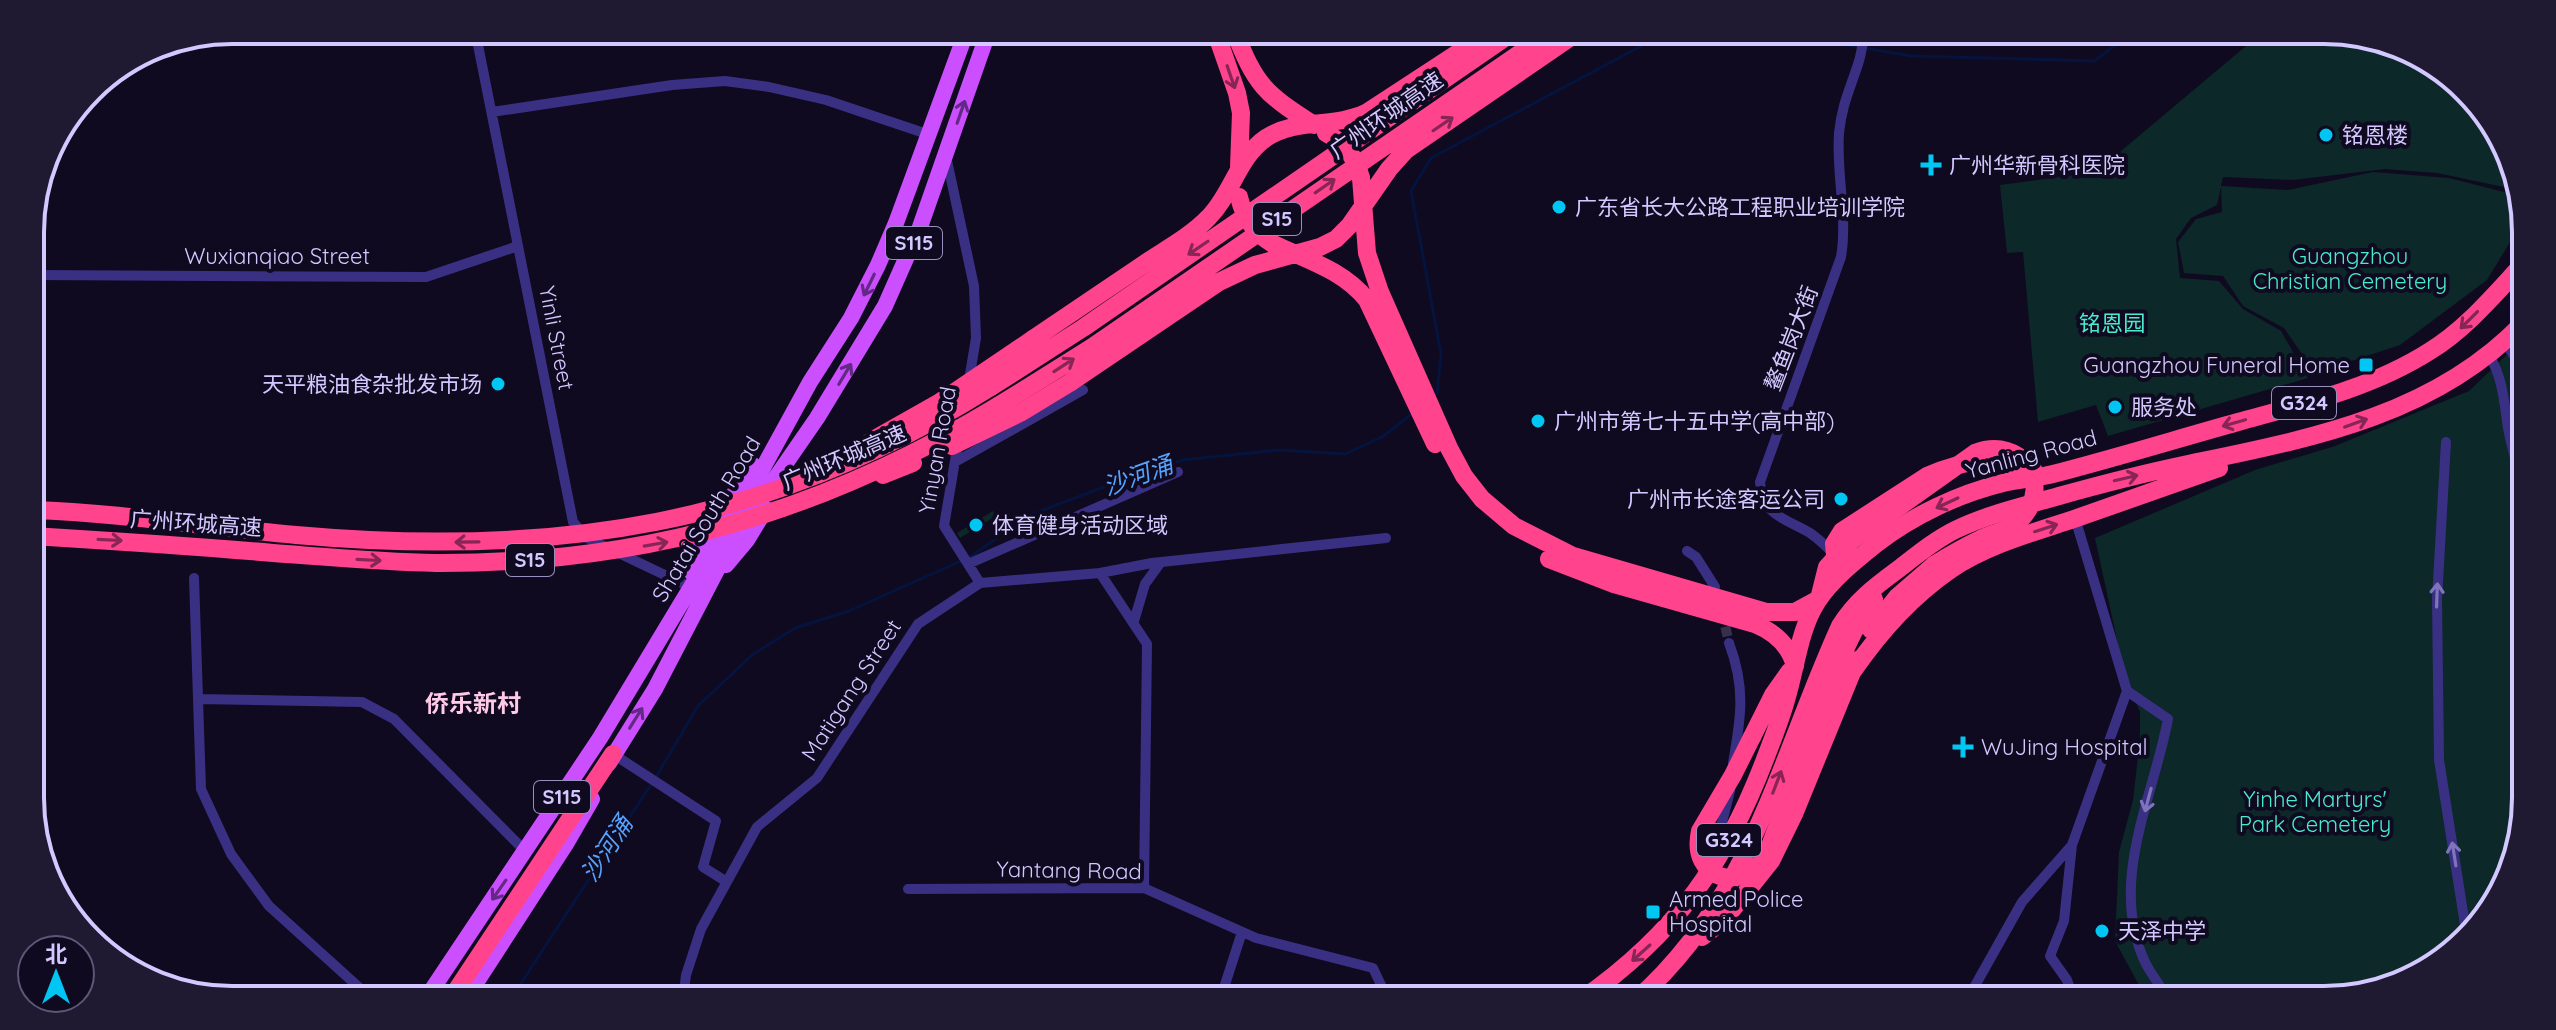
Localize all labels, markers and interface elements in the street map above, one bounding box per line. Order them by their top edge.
one-way arrow [1225,64,1240,89]
street label: 广州环城高速 [1324,66,1448,164]
one-way arrow [954,100,969,125]
one-way arrow [1431,116,1453,132]
place label: 铭恩楼 [2342,121,2408,149]
marker: 铭恩楼 [2317,126,2335,144]
place label: 广州华新骨科医院 [1949,151,2125,179]
marker: 广州华新骨科医院 [1920,154,1942,176]
one-way arrow [1314,178,1336,194]
place label: 广东省长大公路工程职业培训学院 [1575,193,1905,221]
marker: 广东省长大公路工程职业培训学院 [1550,198,1568,216]
road number: S15 [1253,203,1301,235]
road number: S115 [886,227,942,259]
one-way arrow [1187,240,1209,256]
street label: Wuxianqiao Street [184,242,370,270]
park label: Guangzhou Christian Cemetery [2253,242,2447,295]
one-way arrow [861,272,876,296]
street label: 鳌鱼岗大街 [1758,282,1824,394]
street label: Yinli Street [533,283,581,393]
park label: 铭恩园 [2079,309,2145,337]
one-way arrow [2460,310,2479,329]
place label: Guangzhou Funeral Home [2084,351,2350,379]
one-way arrow [1052,356,1075,372]
marker: Guangzhou Funeral Home [2357,356,2375,374]
one-way arrow [837,363,853,386]
place label: 天平粮油食杂批发市场 [262,370,482,398]
marker: 天平粮油食杂批发市场 [489,375,507,393]
street label: Yinyan Road [912,384,962,516]
road number: G324 [2272,387,2336,419]
place label: 服务处 [2131,393,2197,421]
marker: 服务处 [2106,398,2124,416]
place label: 广州市第七十五中学(高中部) [1554,407,1834,435]
marker: 广州市第七十五中学(高中部) [1529,412,1547,430]
one-way arrow [2343,415,2368,429]
one-way arrow [2221,416,2247,431]
street label: 广州环城高速 [778,418,910,496]
street label: Yanling Road [1962,423,2100,485]
street label: Shatai South Road [645,431,767,607]
water label: 沙河涌 [1099,448,1179,501]
one-way arrow [2113,470,2139,485]
place label: 广州市长途客运公司 [1627,485,1825,513]
marker: 广州市长途客运公司 [1832,490,1850,508]
one-way arrow [1936,496,1960,511]
street label: 广州环城高速 [129,504,263,542]
place label: 体育健身活动区域 [992,511,1168,539]
marker: 体育健身活动区域 [967,516,985,534]
one-way arrow [2032,520,2058,535]
one-way arrow [96,533,123,548]
one-way arrow [454,534,481,550]
one-way arrow [643,535,668,550]
road number: S15 [506,544,554,576]
one-way arrow [355,553,382,568]
one-way arrow [2430,582,2445,609]
street label: Matigang Street [795,614,907,766]
district label: 侨乐新村 [425,688,521,718]
one-way arrow [629,707,645,730]
place label: WuJing Hospital [1981,733,2148,761]
marker: WuJing Hospital [1952,736,1974,758]
one-way arrow [1771,770,1785,795]
road number: S115 [534,781,590,813]
park label: Yinhe Martyrs' Park Cemetery [2239,785,2391,838]
one-way arrow [2140,787,2155,813]
water label: 沙河涌 [574,808,640,887]
road number: G324 [1697,824,1761,856]
one-way arrow [2446,842,2461,867]
street label: Yantang Road [996,855,1142,885]
one-way arrow [491,878,507,900]
place label: Armed Police Hospital [1669,885,1803,938]
marker: Armed Police Hospital [1644,903,1662,921]
place label: 天泽中学 [2118,917,2206,945]
marker: 天泽中学 [2093,922,2111,940]
north arrow [16,934,96,1014]
text: 北 [45,940,67,968]
one-way arrow [1632,944,1652,962]

